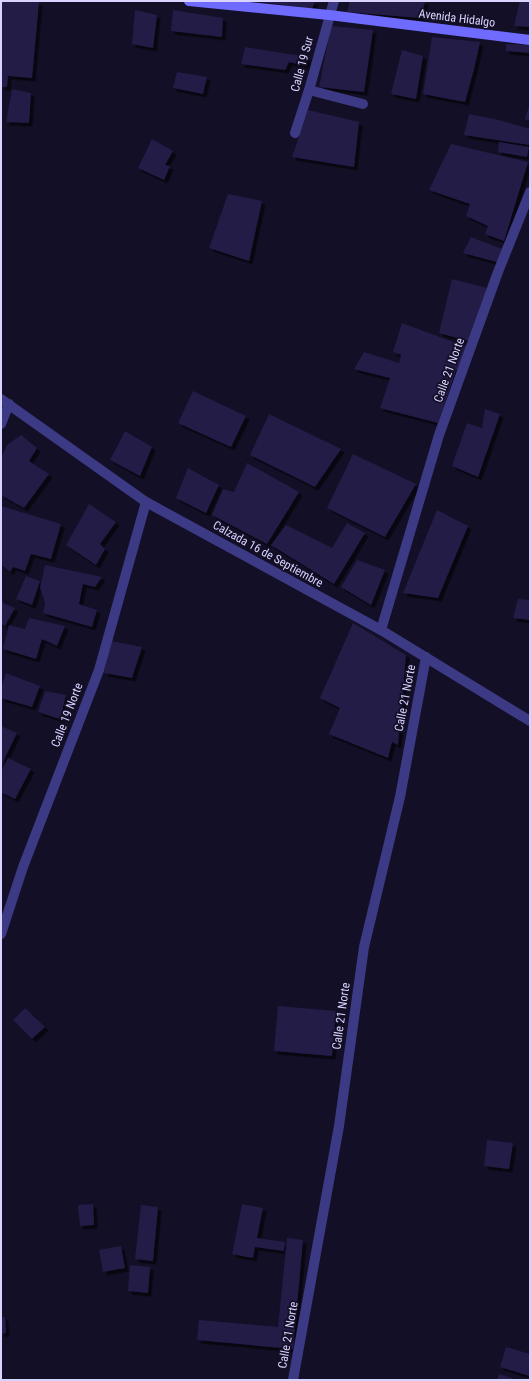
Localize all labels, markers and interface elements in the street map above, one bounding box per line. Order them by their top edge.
street label: Avenida Hidalgo [418,6,496,30]
street label: Calle 19 Sur [288,34,316,93]
street label: Calle 21 Norte [431,335,467,404]
street label: Calzada 16 de Septiembre [211,518,326,590]
street label: Calle 21 Norte [392,663,418,733]
street label: Calle 19 Norte [48,681,86,749]
street label: Calle 21 Norte [329,981,353,1050]
street label: Calle 21 Norte [275,1300,301,1370]

